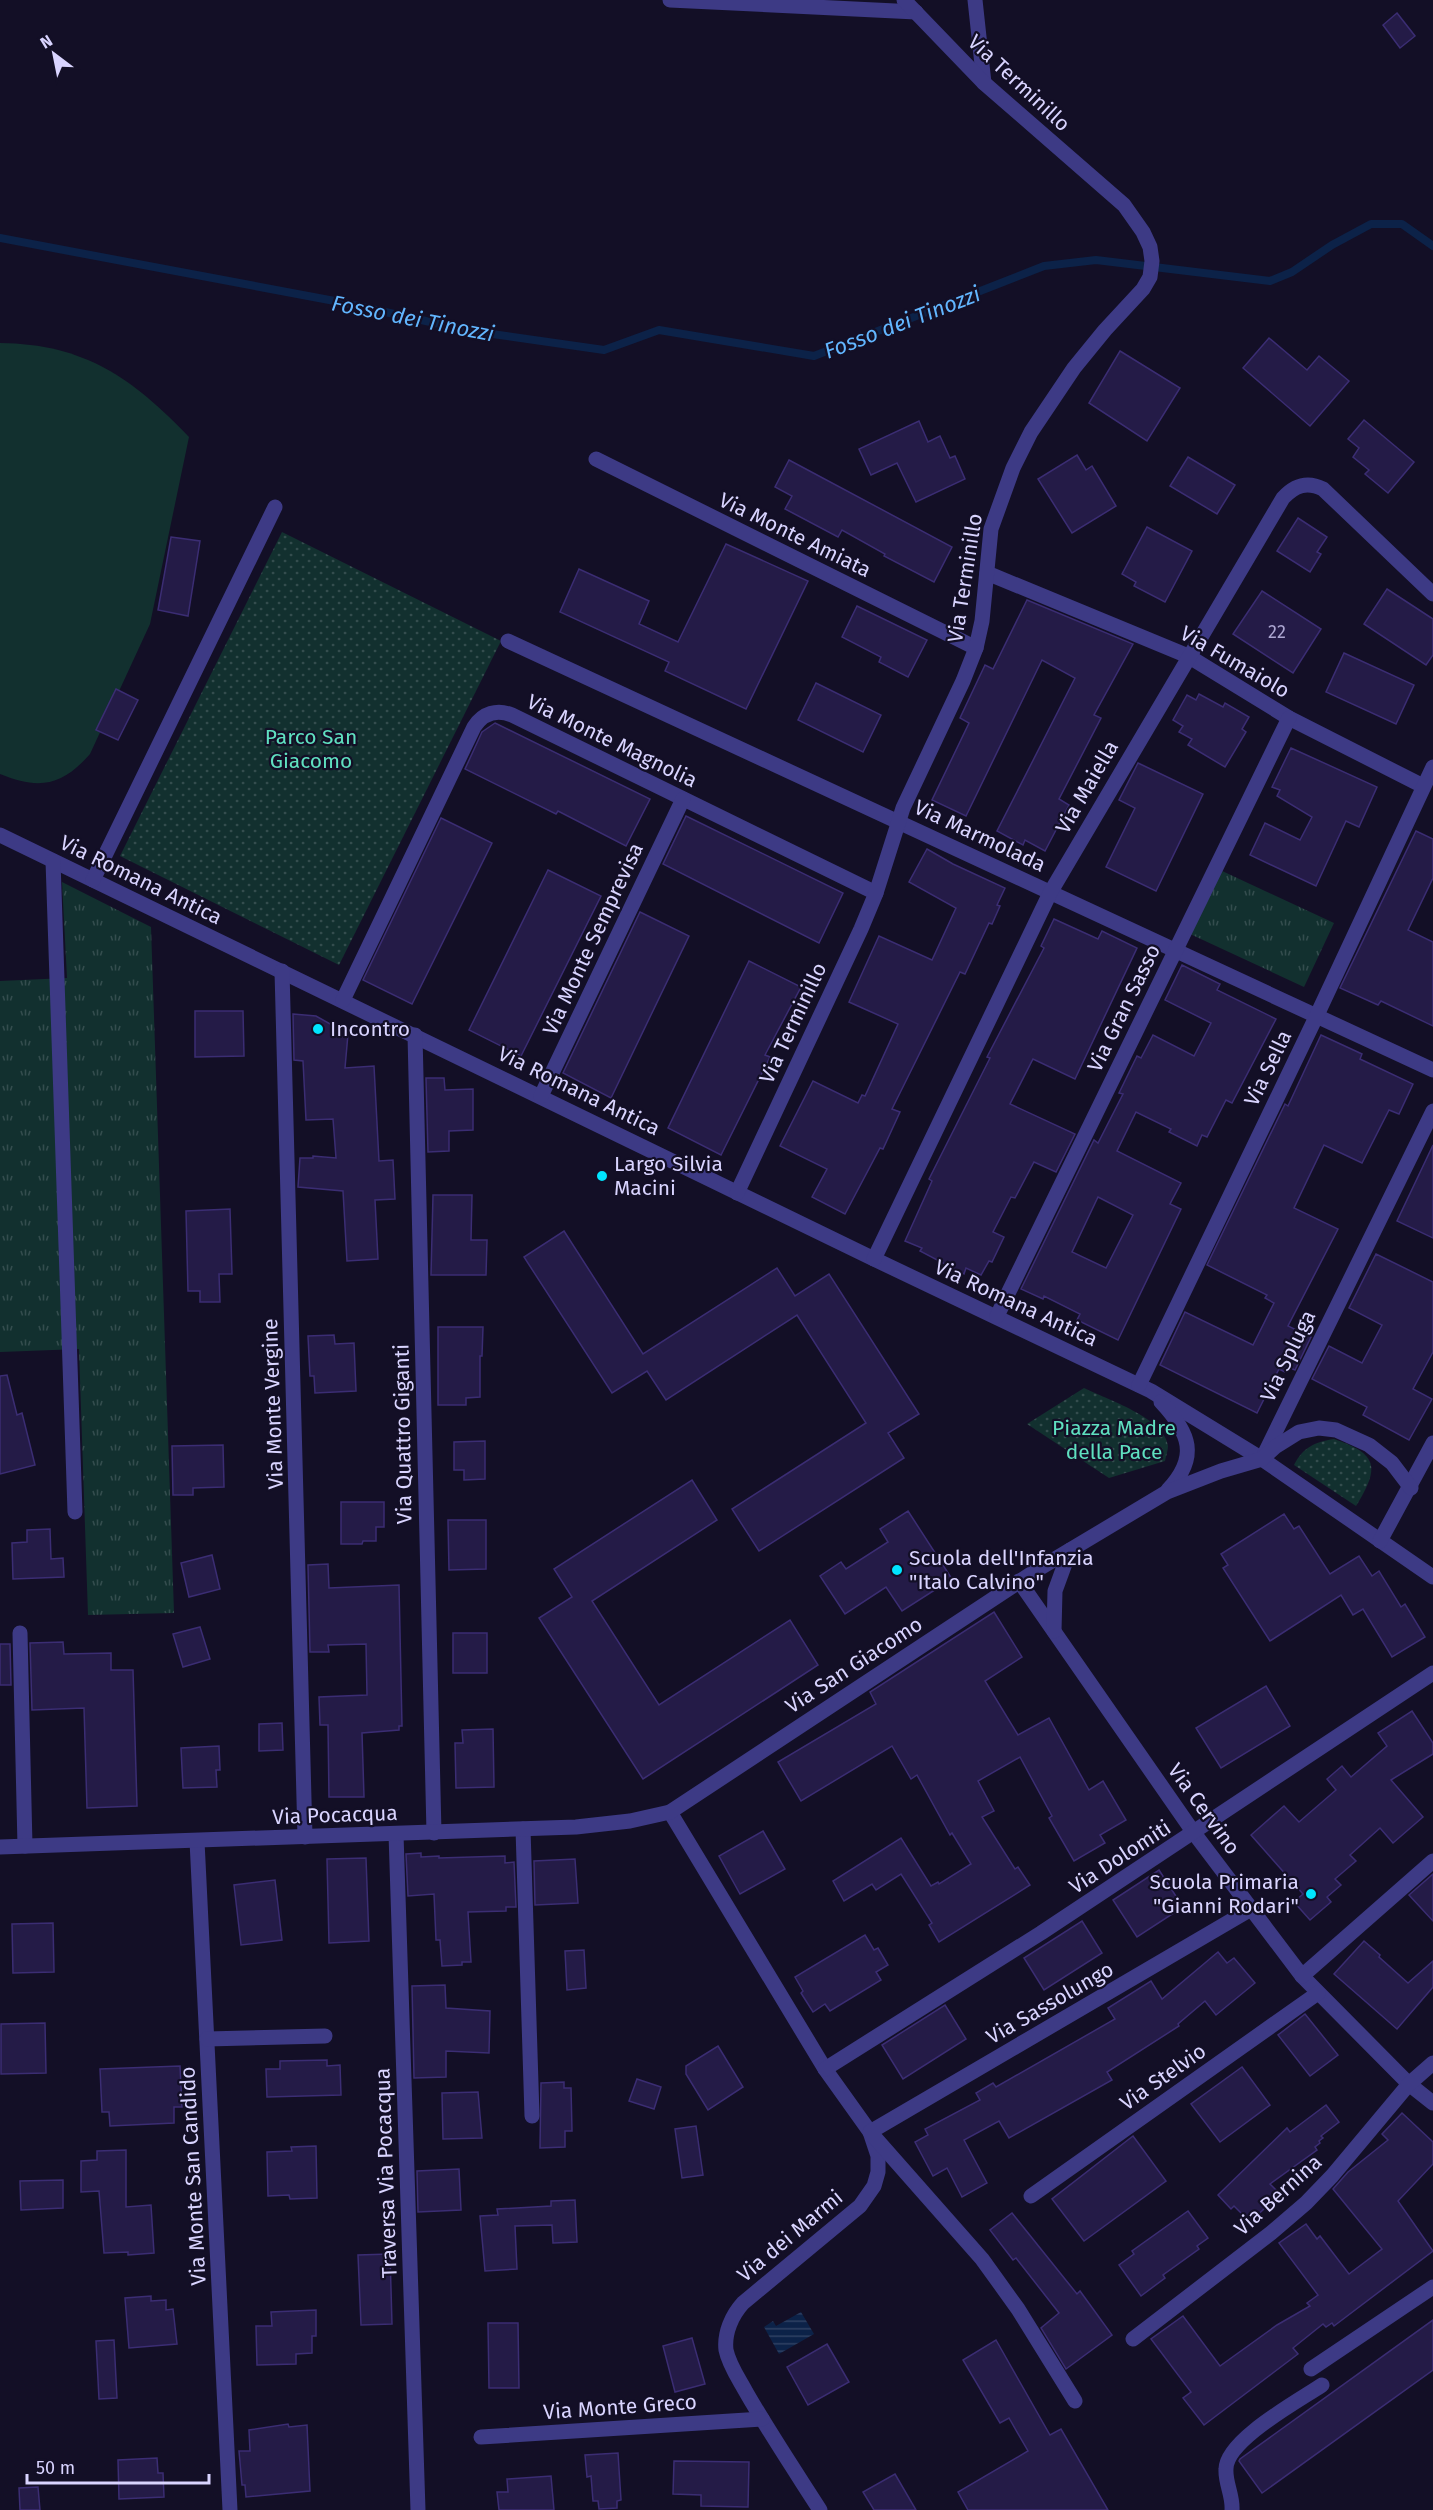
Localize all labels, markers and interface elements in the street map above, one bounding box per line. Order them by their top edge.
north arrow [24,24,84,84]
street label: Via Terminillo [962,29,1076,137]
text: N [37,31,56,53]
water label: Fosso dei Tinozzi [820,280,984,365]
water label: Fosso dei Tinozzi [329,289,496,347]
street label: Via Monte Amiata [715,487,875,583]
street label: Via Terminillo [942,512,988,644]
street label: Via Fumaiolo [1176,620,1294,704]
house number: 22 [1268,621,1286,643]
street label: Via Monte Magnolia [523,688,701,794]
park label: Parco San Giacomo [265,724,357,774]
street label: Via Maiella [1050,736,1124,838]
street label: Via Marmolada [910,794,1050,878]
street label: Via Romana Antica [56,830,226,930]
street label: Via Monte Semprevisa [537,839,649,1039]
street label: Via Gran Sasso [1082,940,1166,1076]
street label: Via Terminillo [754,958,832,1088]
place label: Incontro [330,1016,410,1042]
marker: Incontro [311,1022,325,1036]
street label: Via Sella [1239,1026,1297,1110]
street label: Via Romana Antica [494,1041,664,1141]
place label: Largo Silvia Macini [614,1151,723,1201]
marker: Largo Silvia Macini [595,1169,609,1183]
street label: Via Romana Antica [930,1254,1102,1352]
street label: Via Spluga [1255,1306,1321,1406]
street label: Via Monte Vergine [257,1318,289,1490]
street label: Via Quattro Giganti [388,1344,418,1524]
park label: Piazza Madre della Pace [1052,1415,1176,1465]
place label: Scuola dell'Infanzia "Italo Calvino" [909,1545,1094,1595]
marker: Scuola dell'Infanzia "Italo Calvino" [890,1563,904,1577]
street label: Via San Giacomo [781,1611,927,1719]
street label: Via Cervino [1162,1758,1246,1860]
street label: Via Pocacqua [272,1800,398,1830]
street label: Via Dolomiti [1064,1814,1176,1900]
place label: Scuola Primaria "Gianni Rodari" [1150,1869,1299,1919]
marker: Scuola Primaria "Gianni Rodari" [1304,1887,1318,1901]
street label: Via Sassolungo [982,1956,1118,2050]
street label: Via Stelvio [1115,2038,1211,2116]
street label: Via Monte San Candido [174,2066,212,2286]
street label: Traversa Via Pocacqua [369,2067,403,2279]
street label: Via Bernina [1229,2149,1327,2241]
street label: Via dei Marmi [732,2184,848,2288]
street label: Via Monte Greco [542,2389,698,2425]
scale bar [27,2447,208,2485]
text: 50 m [36,2457,75,2479]

